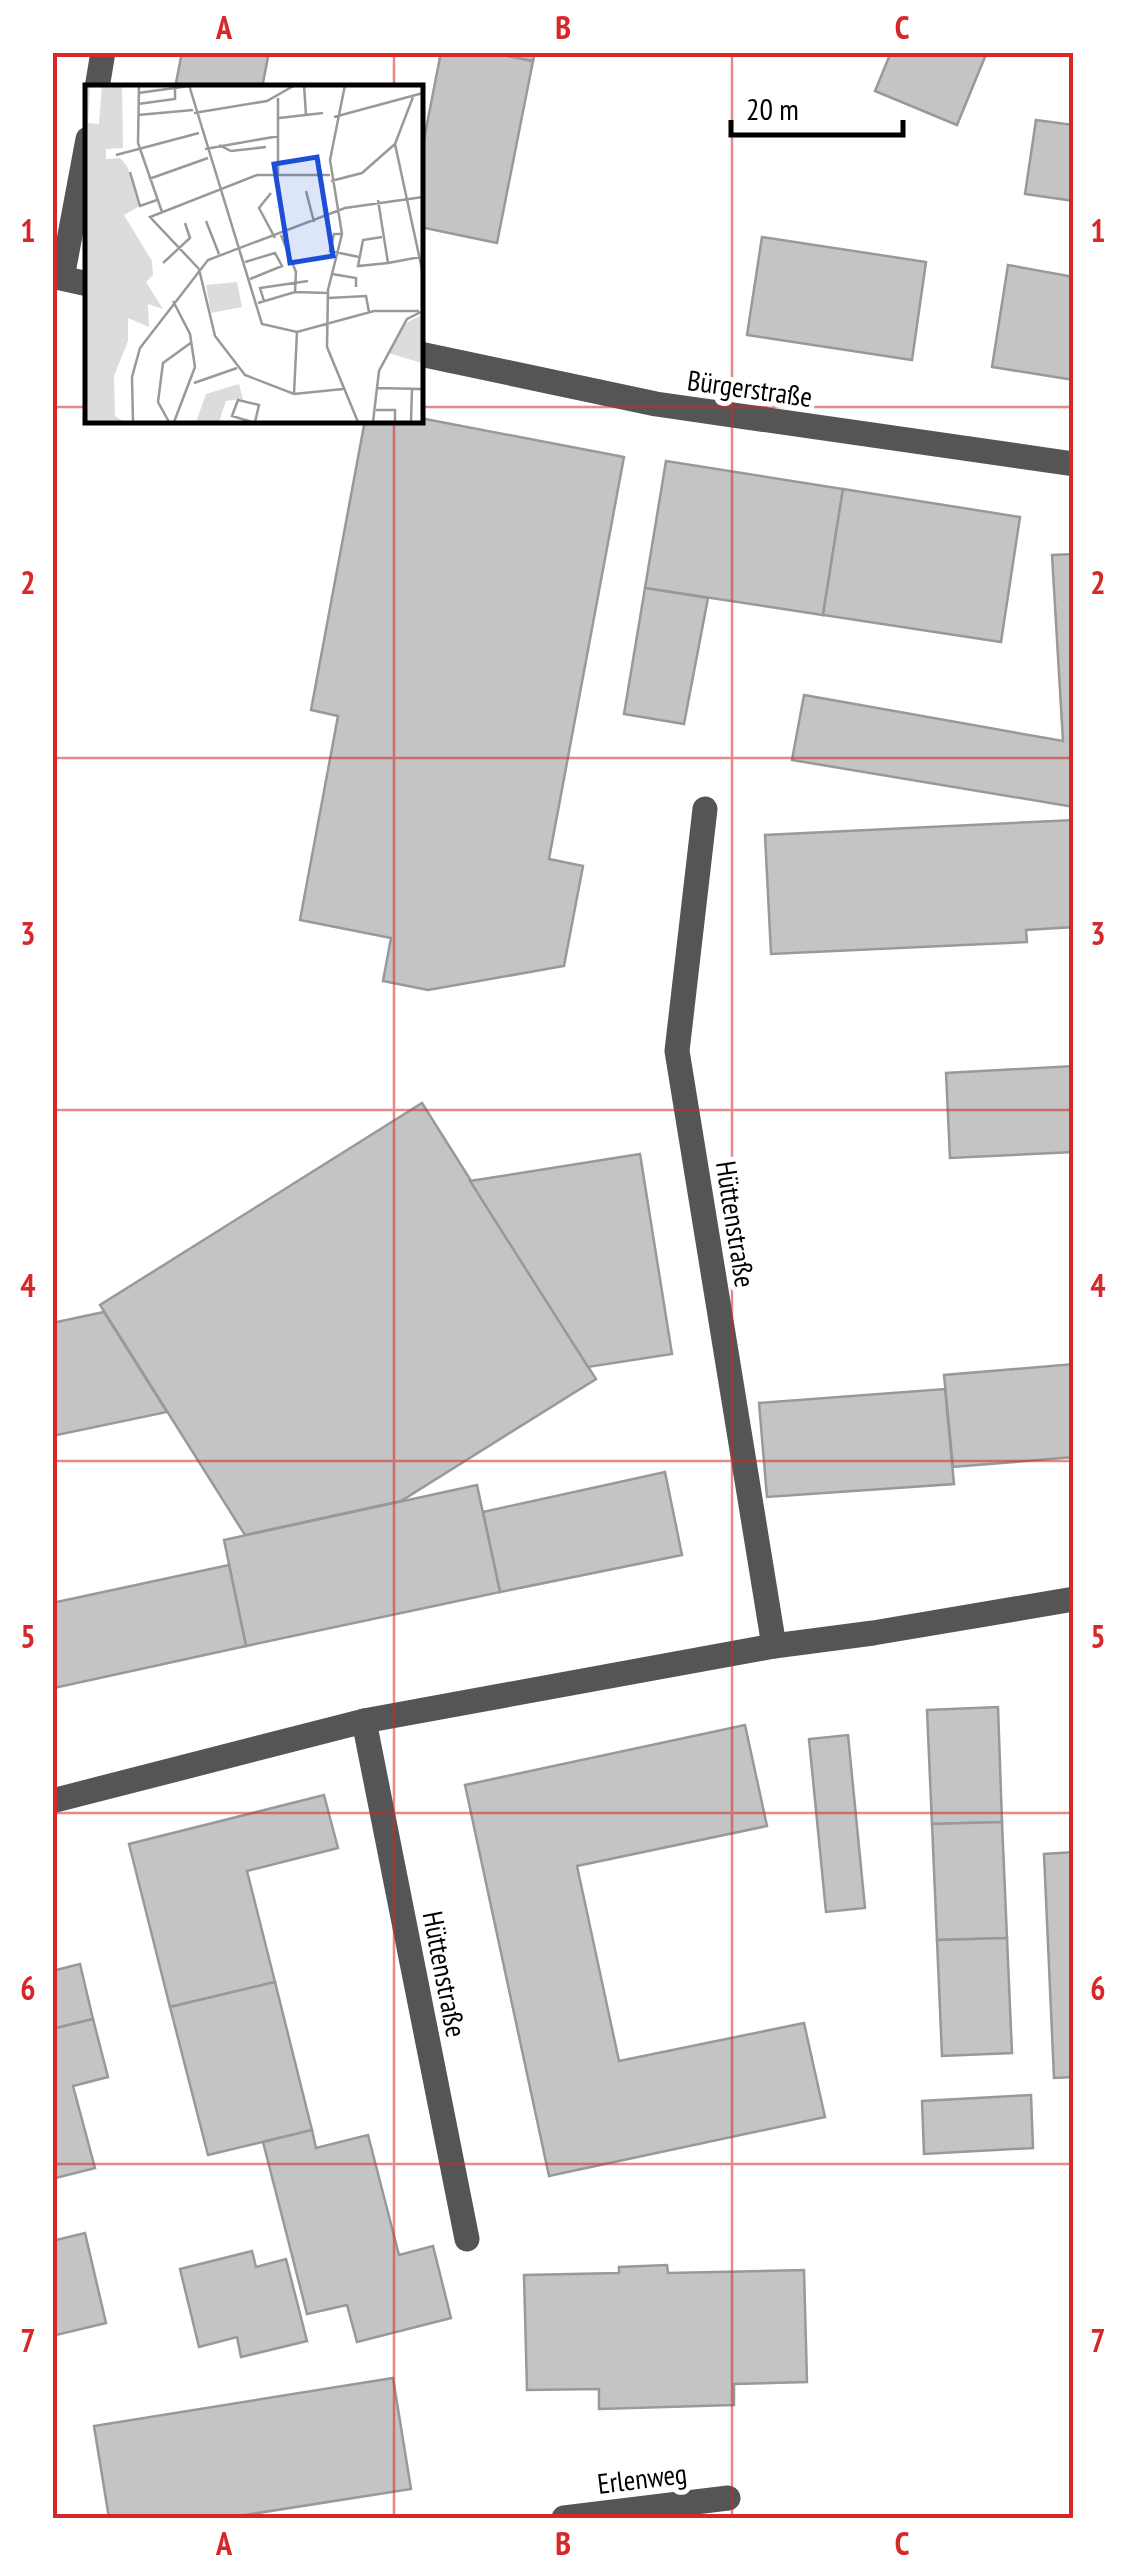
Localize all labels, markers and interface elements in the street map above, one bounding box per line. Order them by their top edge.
text: A [215,6,233,48]
text: B [555,6,571,48]
text: C [895,6,910,48]
scale bar [731,75,904,137]
inset map [85,85,422,422]
text: 20 m [746,89,799,128]
text: 1 [20,209,36,251]
text: 1 [1090,209,1106,251]
street label: Bürgerstraße [685,361,815,415]
text: 2 [20,561,36,603]
text: 2 [1090,561,1106,603]
text: 3 [20,912,36,954]
text: 3 [1090,912,1106,954]
street label: Hüttenstraße [708,1158,764,1290]
text: 4 [20,1264,36,1306]
text: 4 [1090,1264,1106,1306]
text: 5 [20,1615,36,1657]
text: 5 [1090,1615,1106,1657]
street label: Hüttenstraße [415,1908,475,2040]
text: 6 [20,1967,36,2009]
text: 6 [1090,1967,1106,2009]
text: 7 [20,2319,36,2361]
text: 7 [1090,2319,1106,2361]
street label: Erlenweg [595,2454,689,2502]
text: A [215,2522,233,2564]
text: B [555,2522,571,2564]
text: C [895,2522,910,2564]

